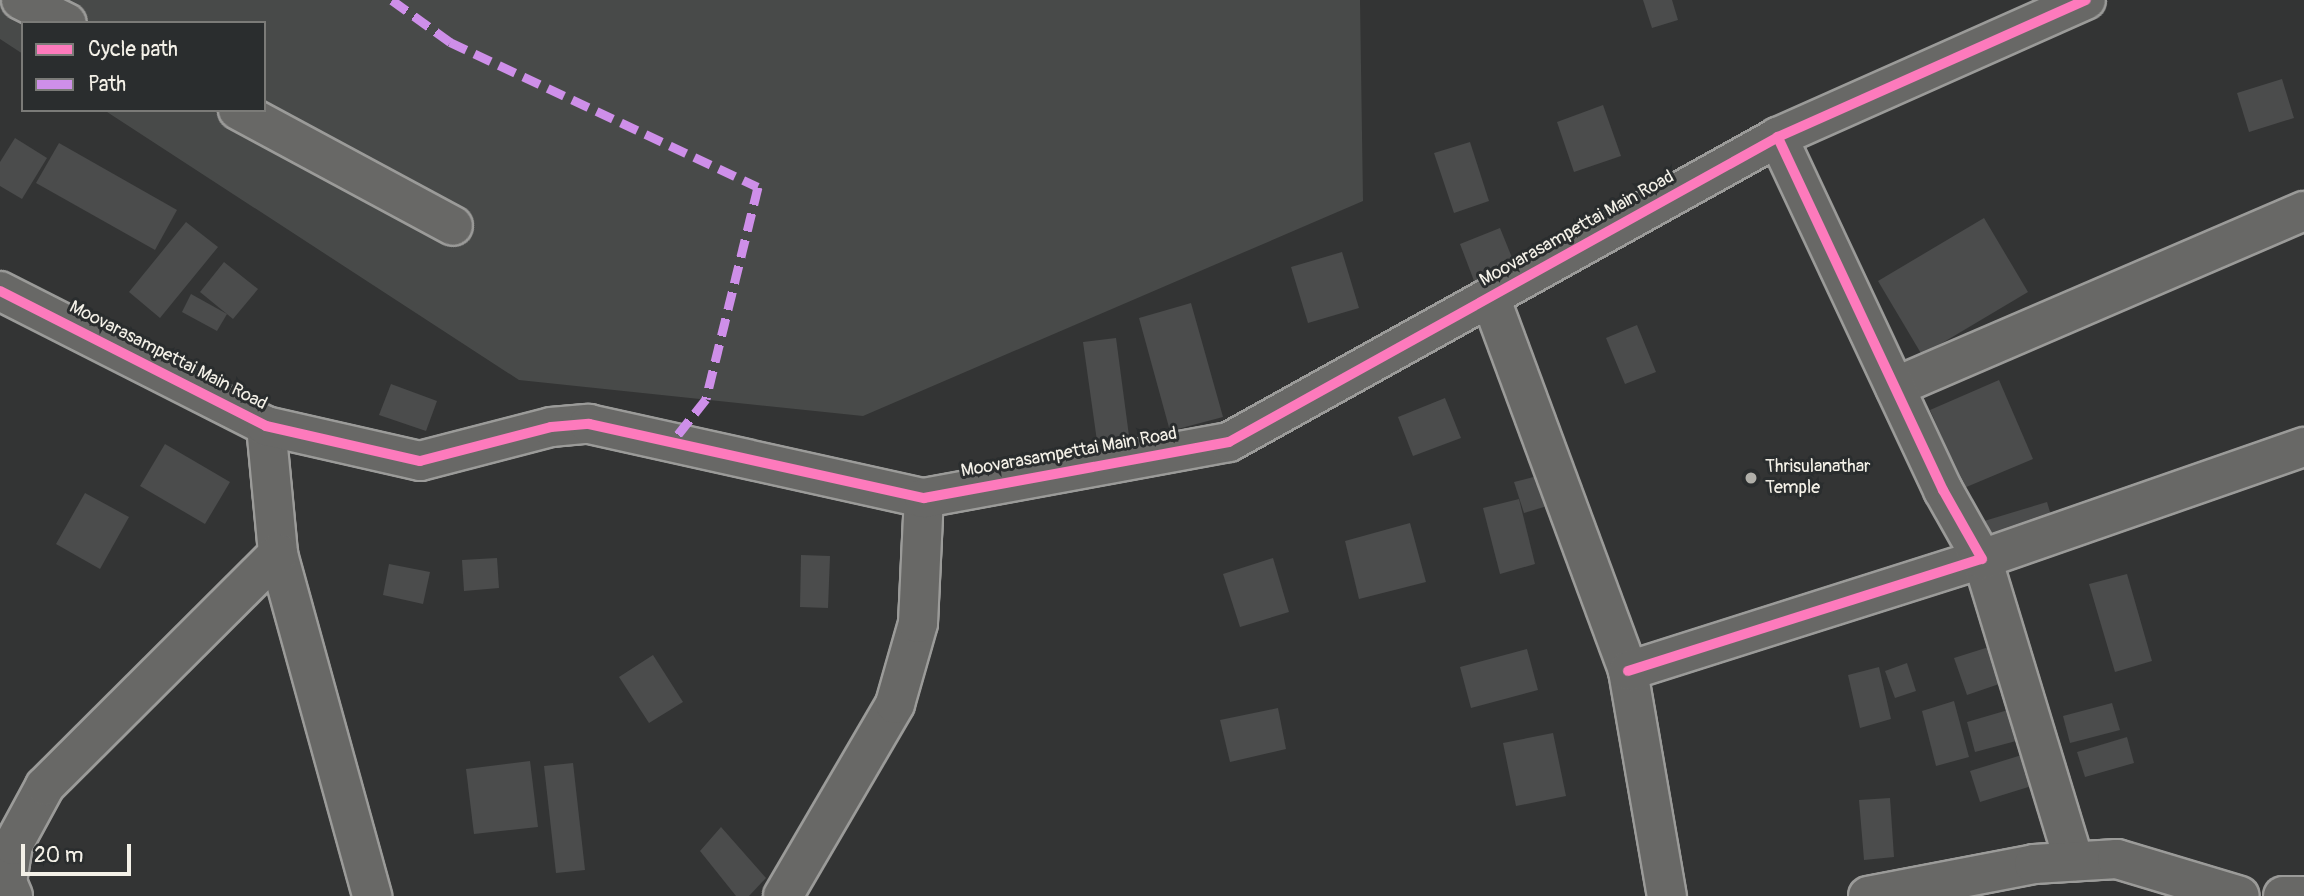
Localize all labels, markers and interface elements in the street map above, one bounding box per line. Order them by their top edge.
legend [21,21,266,112]
text: Cycle path [88,36,178,63]
text: Path [88,71,126,98]
street label: Moovarasampettai Main Road [1476,166,1678,292]
street label: Moovarasampettai Main Road [66,297,270,415]
street label: Moovarasampettai Main Road [959,423,1179,483]
place label: Thrisulanathar Temple [1765,457,1870,500]
marker: Thrisulanathar Temple [1743,470,1759,486]
scale bar [24,830,135,874]
text: 20 m [34,842,83,869]

